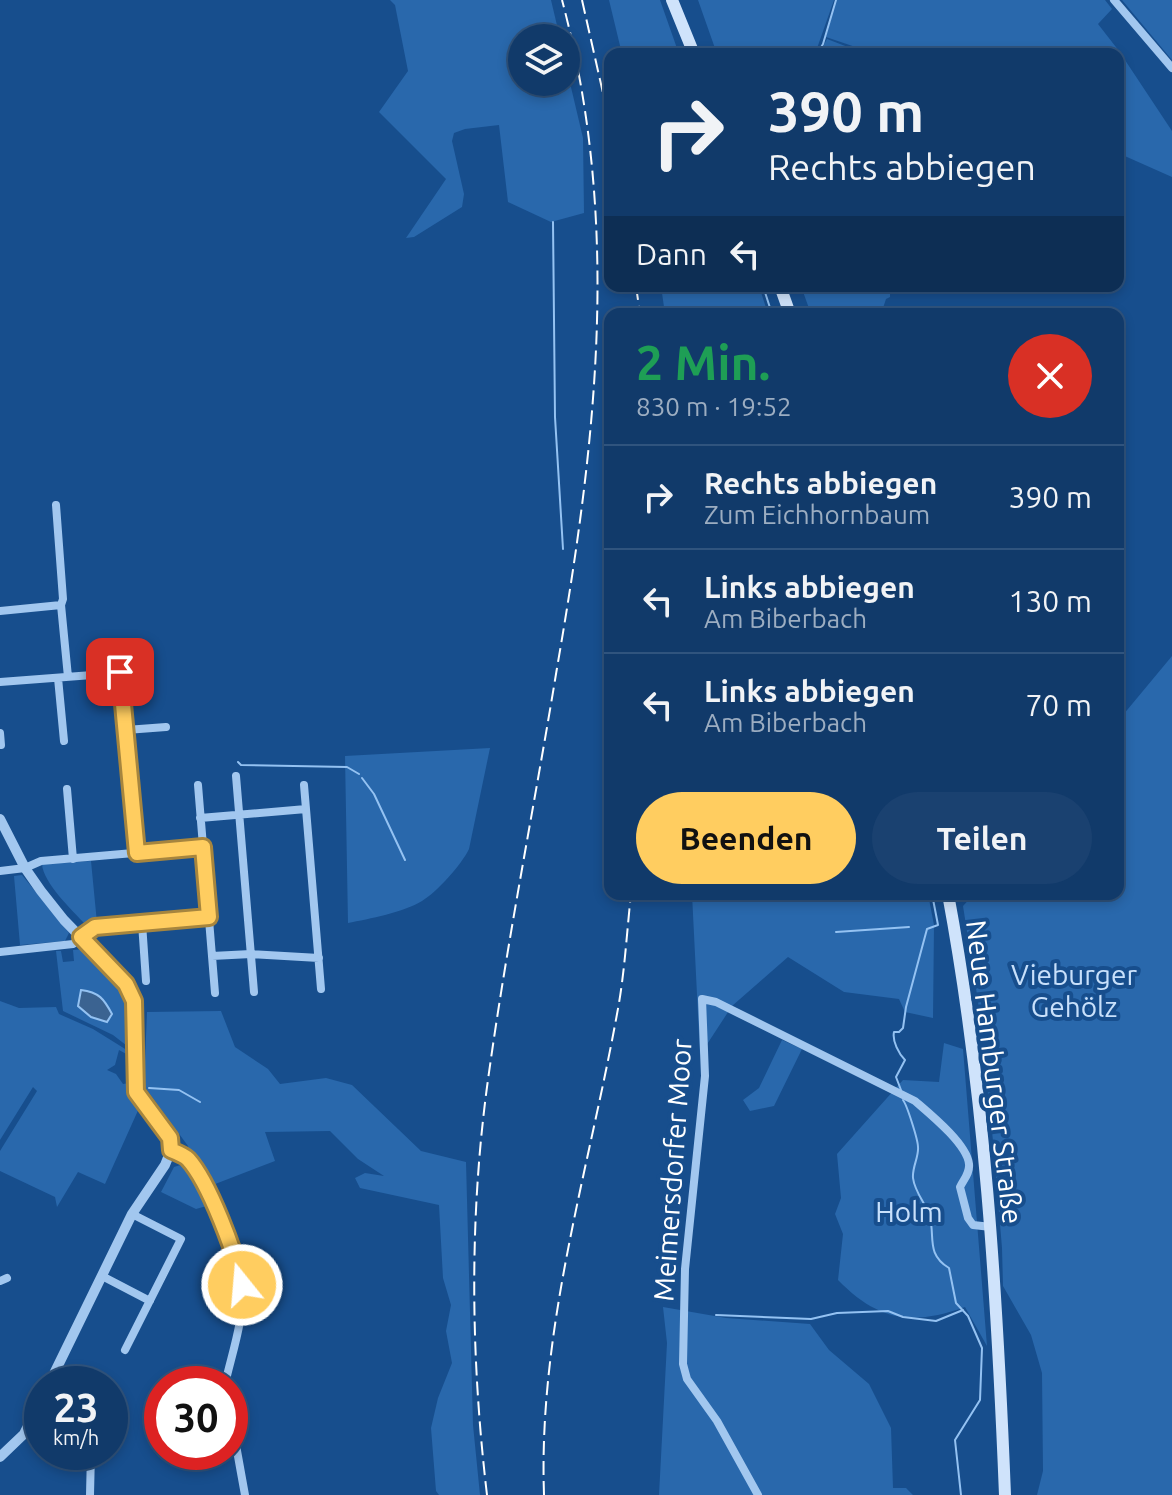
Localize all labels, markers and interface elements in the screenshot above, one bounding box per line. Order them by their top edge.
map controls [508,24,580,96]
button: layers [508,24,580,96]
icon: right [636,80,740,184]
text: 390 m [768,80,924,143]
text: Rechts abbiegen [768,146,1036,187]
icon: left [723,232,767,276]
text: Dann [636,237,707,271]
button: close [1008,334,1092,418]
text: 2 Min. [636,335,770,389]
text: 830 m · 19:52 [636,392,792,421]
text: Rechts abbiegen [704,466,937,500]
icon: right [636,475,680,519]
text: 390 m [1008,480,1092,514]
text: Zum Eichhornbaum [704,500,930,529]
text: Links abbiegen [704,570,915,604]
icon: left [636,579,680,623]
text: 130 m [1008,584,1092,618]
text: Am Biberbach [704,604,867,633]
pin [86,638,154,706]
icon: arrive [98,650,142,694]
text: Links abbiegen [704,674,915,708]
icon: left [636,683,680,727]
text: 70 m [1025,688,1092,722]
text: Am Biberbach [704,708,867,737]
button: Beenden [636,792,856,884]
button: Teilen [872,792,1092,884]
street label: Neue Hamburger Straße [961,918,1029,1226]
park label: Vieburger Gehölz [1011,959,1137,1022]
street label: Meimersdorfer Moor [647,1037,697,1302]
park label: Holm [875,1196,943,1227]
position arrow [200,1243,284,1327]
speed limit sign: 30 [144,1366,248,1470]
text: 23 [53,1385,99,1430]
text: km/h [53,1426,99,1449]

